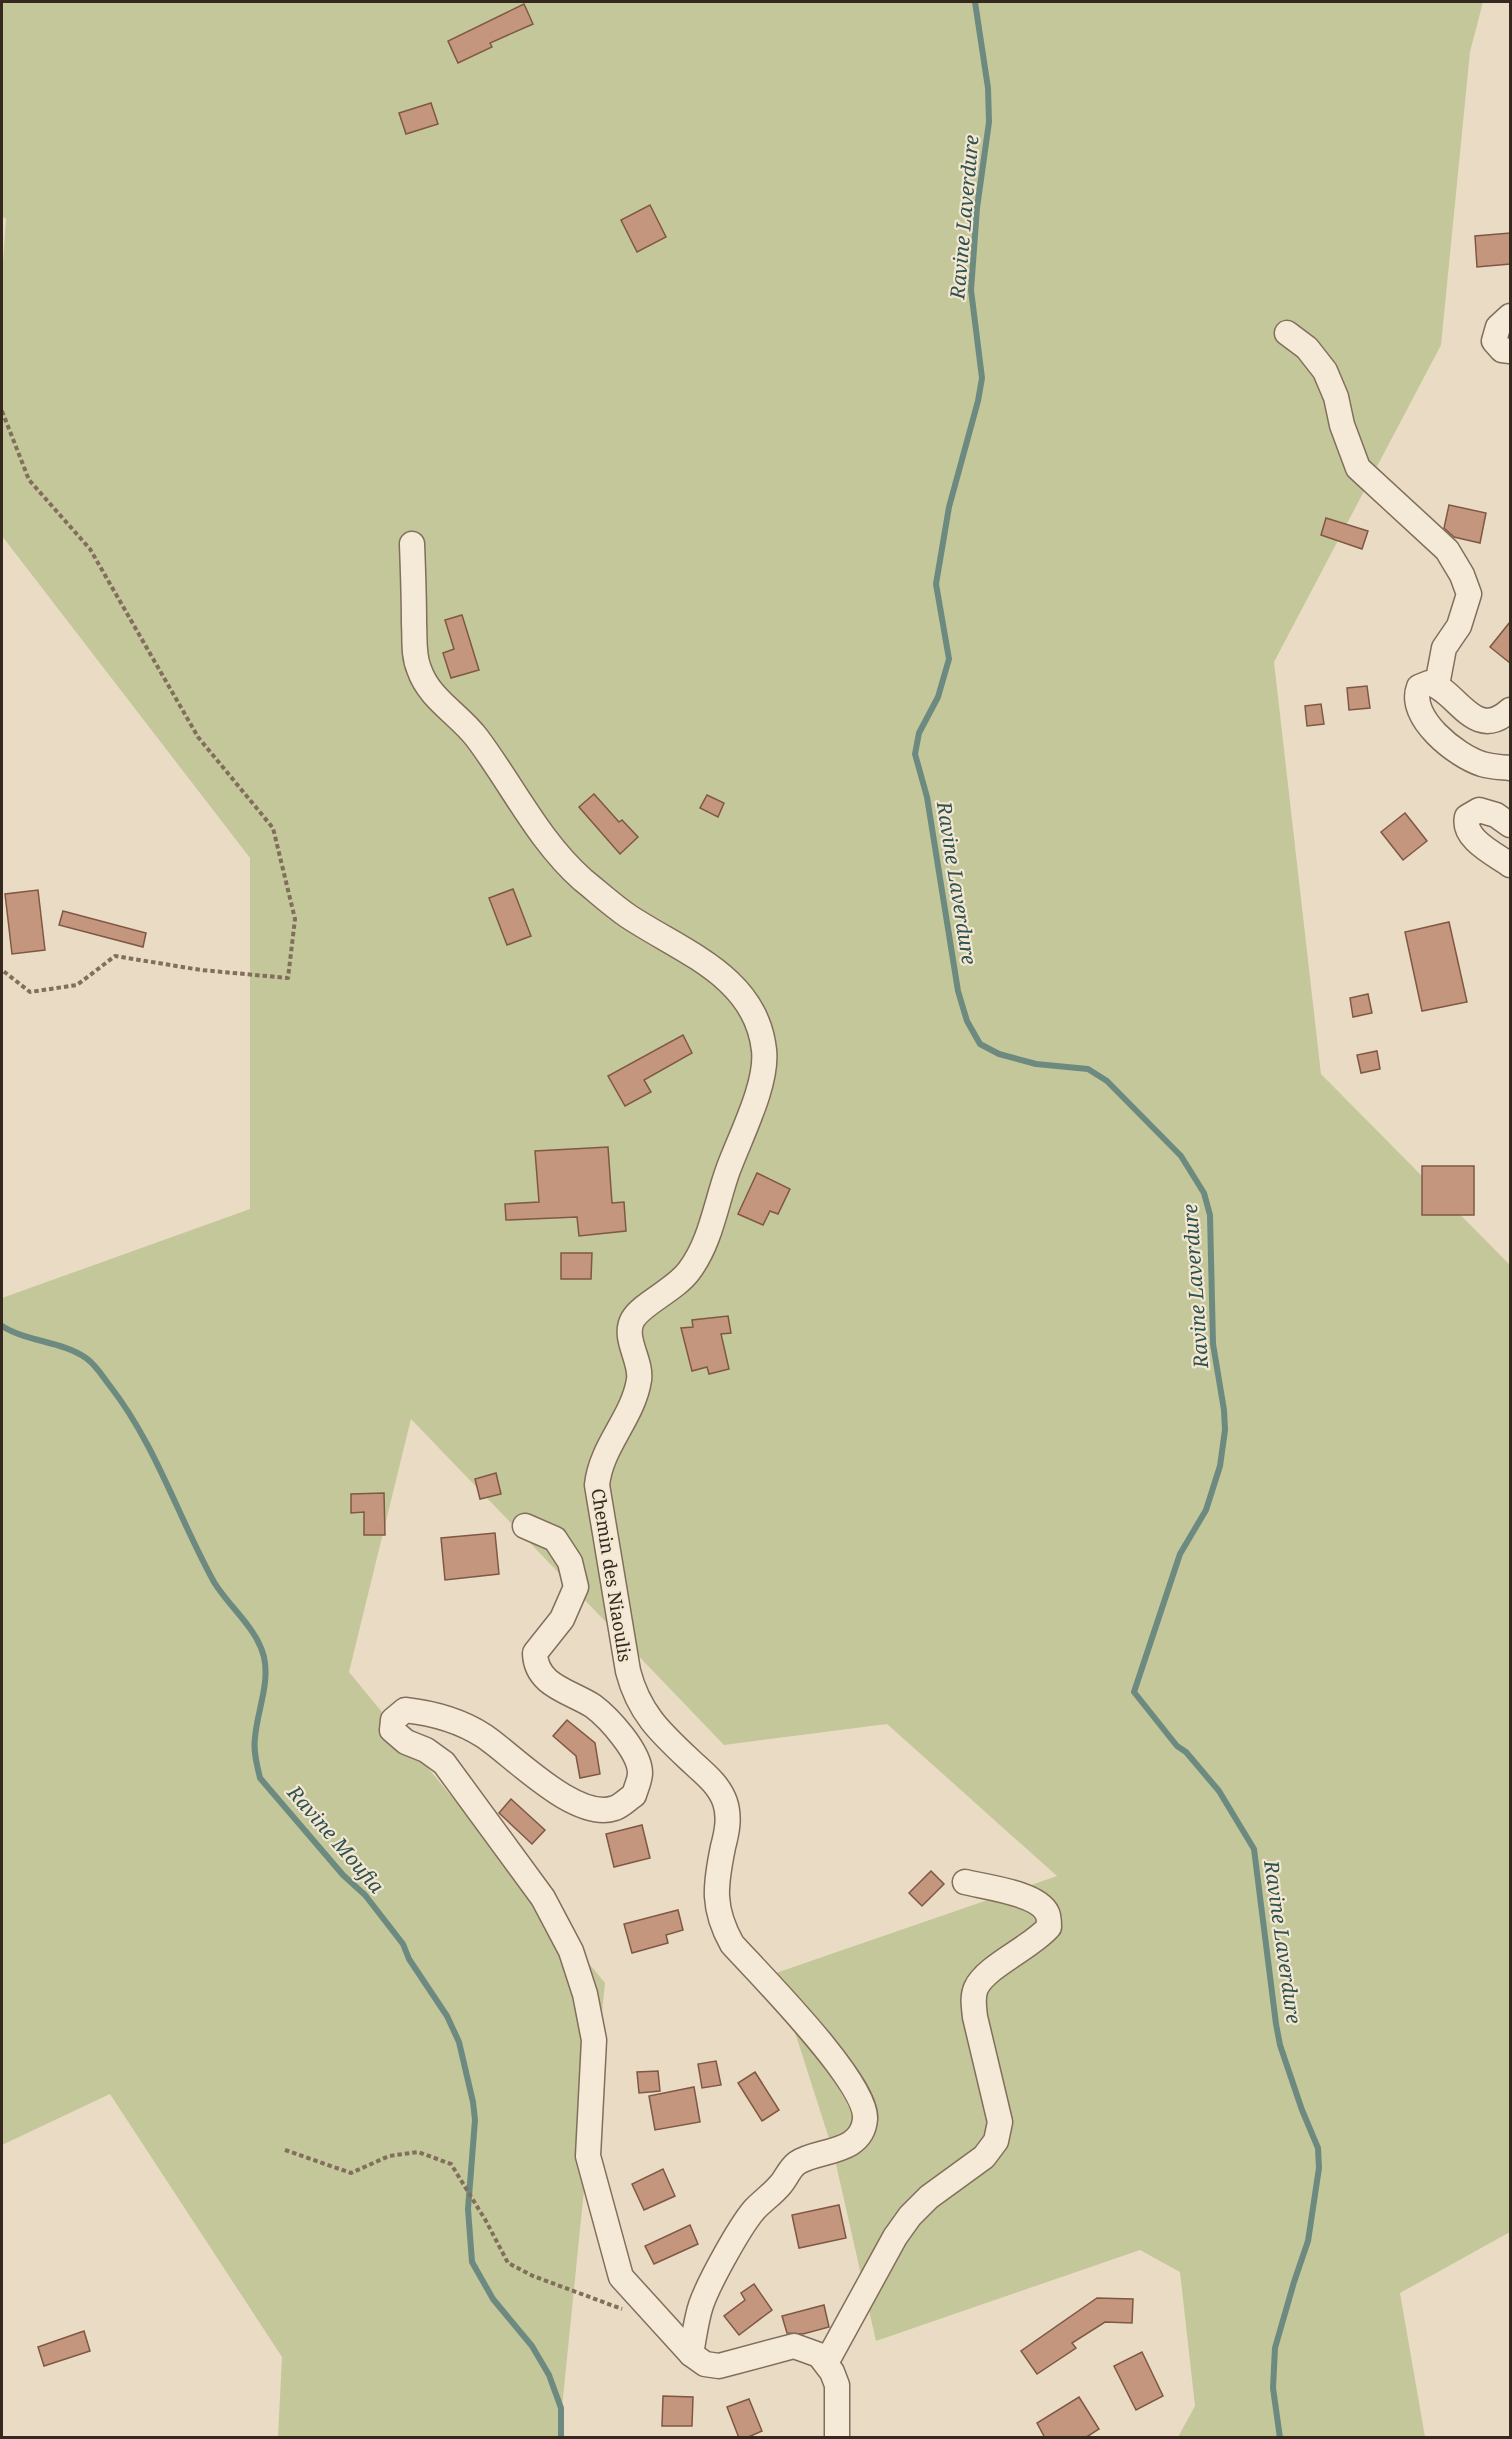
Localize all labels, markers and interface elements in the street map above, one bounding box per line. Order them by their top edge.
water label: Ravine Laverdure [943,134,985,301]
water label: Ravine Laverdure [931,799,983,967]
water label: Ravine Laverdure [1176,1203,1214,1370]
street label: Chemin des Niaoulis [586,1486,638,1664]
water label: Ravine Moufia [281,1779,391,1899]
water label: Ravine Laverdure [1258,1858,1308,2026]

